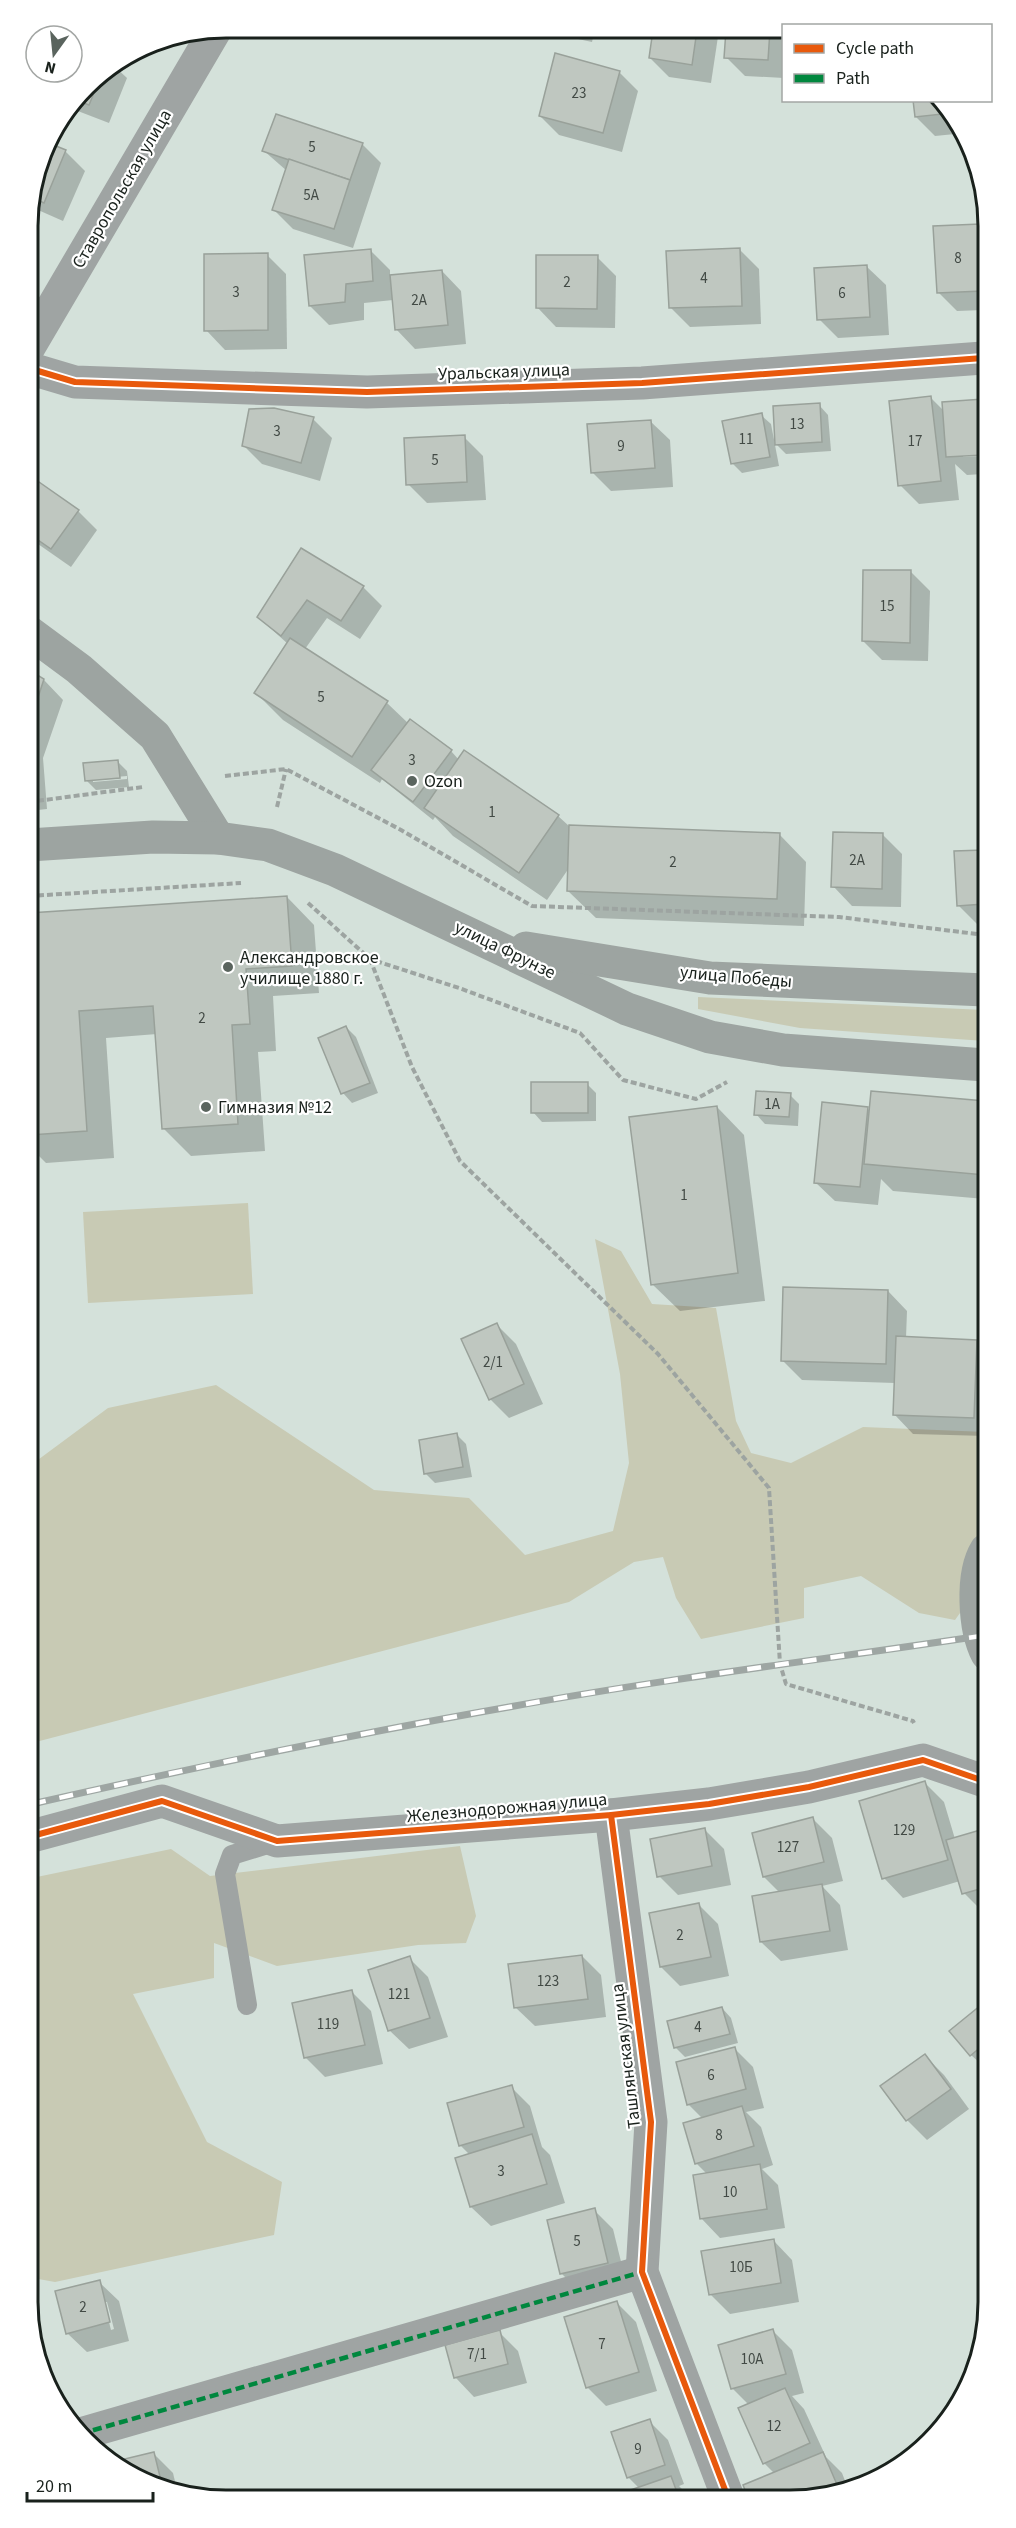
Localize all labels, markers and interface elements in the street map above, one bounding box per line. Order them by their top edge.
north arrow [24,24,84,84]
legend [782,24,992,102]
text: Cycle path [836,36,914,61]
text: N [42,56,58,80]
text: Path [836,66,870,91]
house number: 23 [572,83,586,104]
street label: Ставропольская улица [66,105,178,273]
house number: 5 [308,137,316,158]
house number: 5А [303,185,320,206]
house number: 8 [954,248,962,269]
house number: 4 [700,268,708,289]
house number: 2 [563,272,571,293]
house number: 3 [232,282,240,303]
house number: 6 [838,283,846,304]
house number: 2А [411,290,428,311]
street label: Уральская улица [438,357,570,387]
house number: 13 [790,414,804,435]
house number: 3 [273,421,281,442]
house number: 11 [739,429,753,450]
house number: 17 [908,431,922,452]
house number: 9 [617,436,625,457]
house number: 5 [431,450,439,471]
house number: 15 [880,596,894,617]
house number: 5 [317,687,325,708]
house number: 3 [408,750,416,771]
place label: Ozon [424,769,463,794]
marker: Ozon [405,774,419,788]
house number: 1 [488,802,496,823]
house number: 2А [849,850,866,871]
house number: 2 [669,852,677,873]
street label: улица Фрунзе [450,915,560,985]
place label: Александровское училище 1880 г. [240,945,379,991]
marker: Александровское училище 1880 г. [221,960,235,974]
street label: улица Победы [679,960,793,994]
house number: 2 [198,1008,206,1029]
house number: 1А [764,1094,781,1115]
place label: Гимназия №12 [218,1095,332,1120]
marker: Гимназия №12 [199,1100,213,1114]
house number: 1 [680,1185,688,1206]
house number: 2/1 [483,1352,503,1373]
street label: Железнодорожная улица [406,1787,608,1829]
house number: 129 [893,1820,915,1841]
house number: 127 [777,1837,799,1858]
house number: 2 [676,1925,684,1946]
house number: 123 [537,1971,559,1992]
street label: Ташлянская улица [605,1982,647,2130]
house number: 121 [388,1984,410,2005]
house number: 119 [317,2014,339,2035]
house number: 4 [694,2017,702,2038]
house number: 6 [707,2065,715,2086]
house number: 8 [715,2125,723,2146]
house number: 3 [497,2161,505,2182]
house number: 10 [723,2182,737,2203]
house number: 5 [573,2231,581,2252]
house number: 10Б [729,2257,753,2278]
house number: 2 [79,2297,87,2318]
house number: 7 [598,2334,606,2355]
house number: 7/1 [467,2344,487,2365]
house number: 10А [740,2349,764,2370]
house number: 12 [767,2416,781,2437]
house number: 9 [634,2439,642,2460]
scale bar [27,2465,153,2503]
text: 20 m [36,2474,72,2499]

